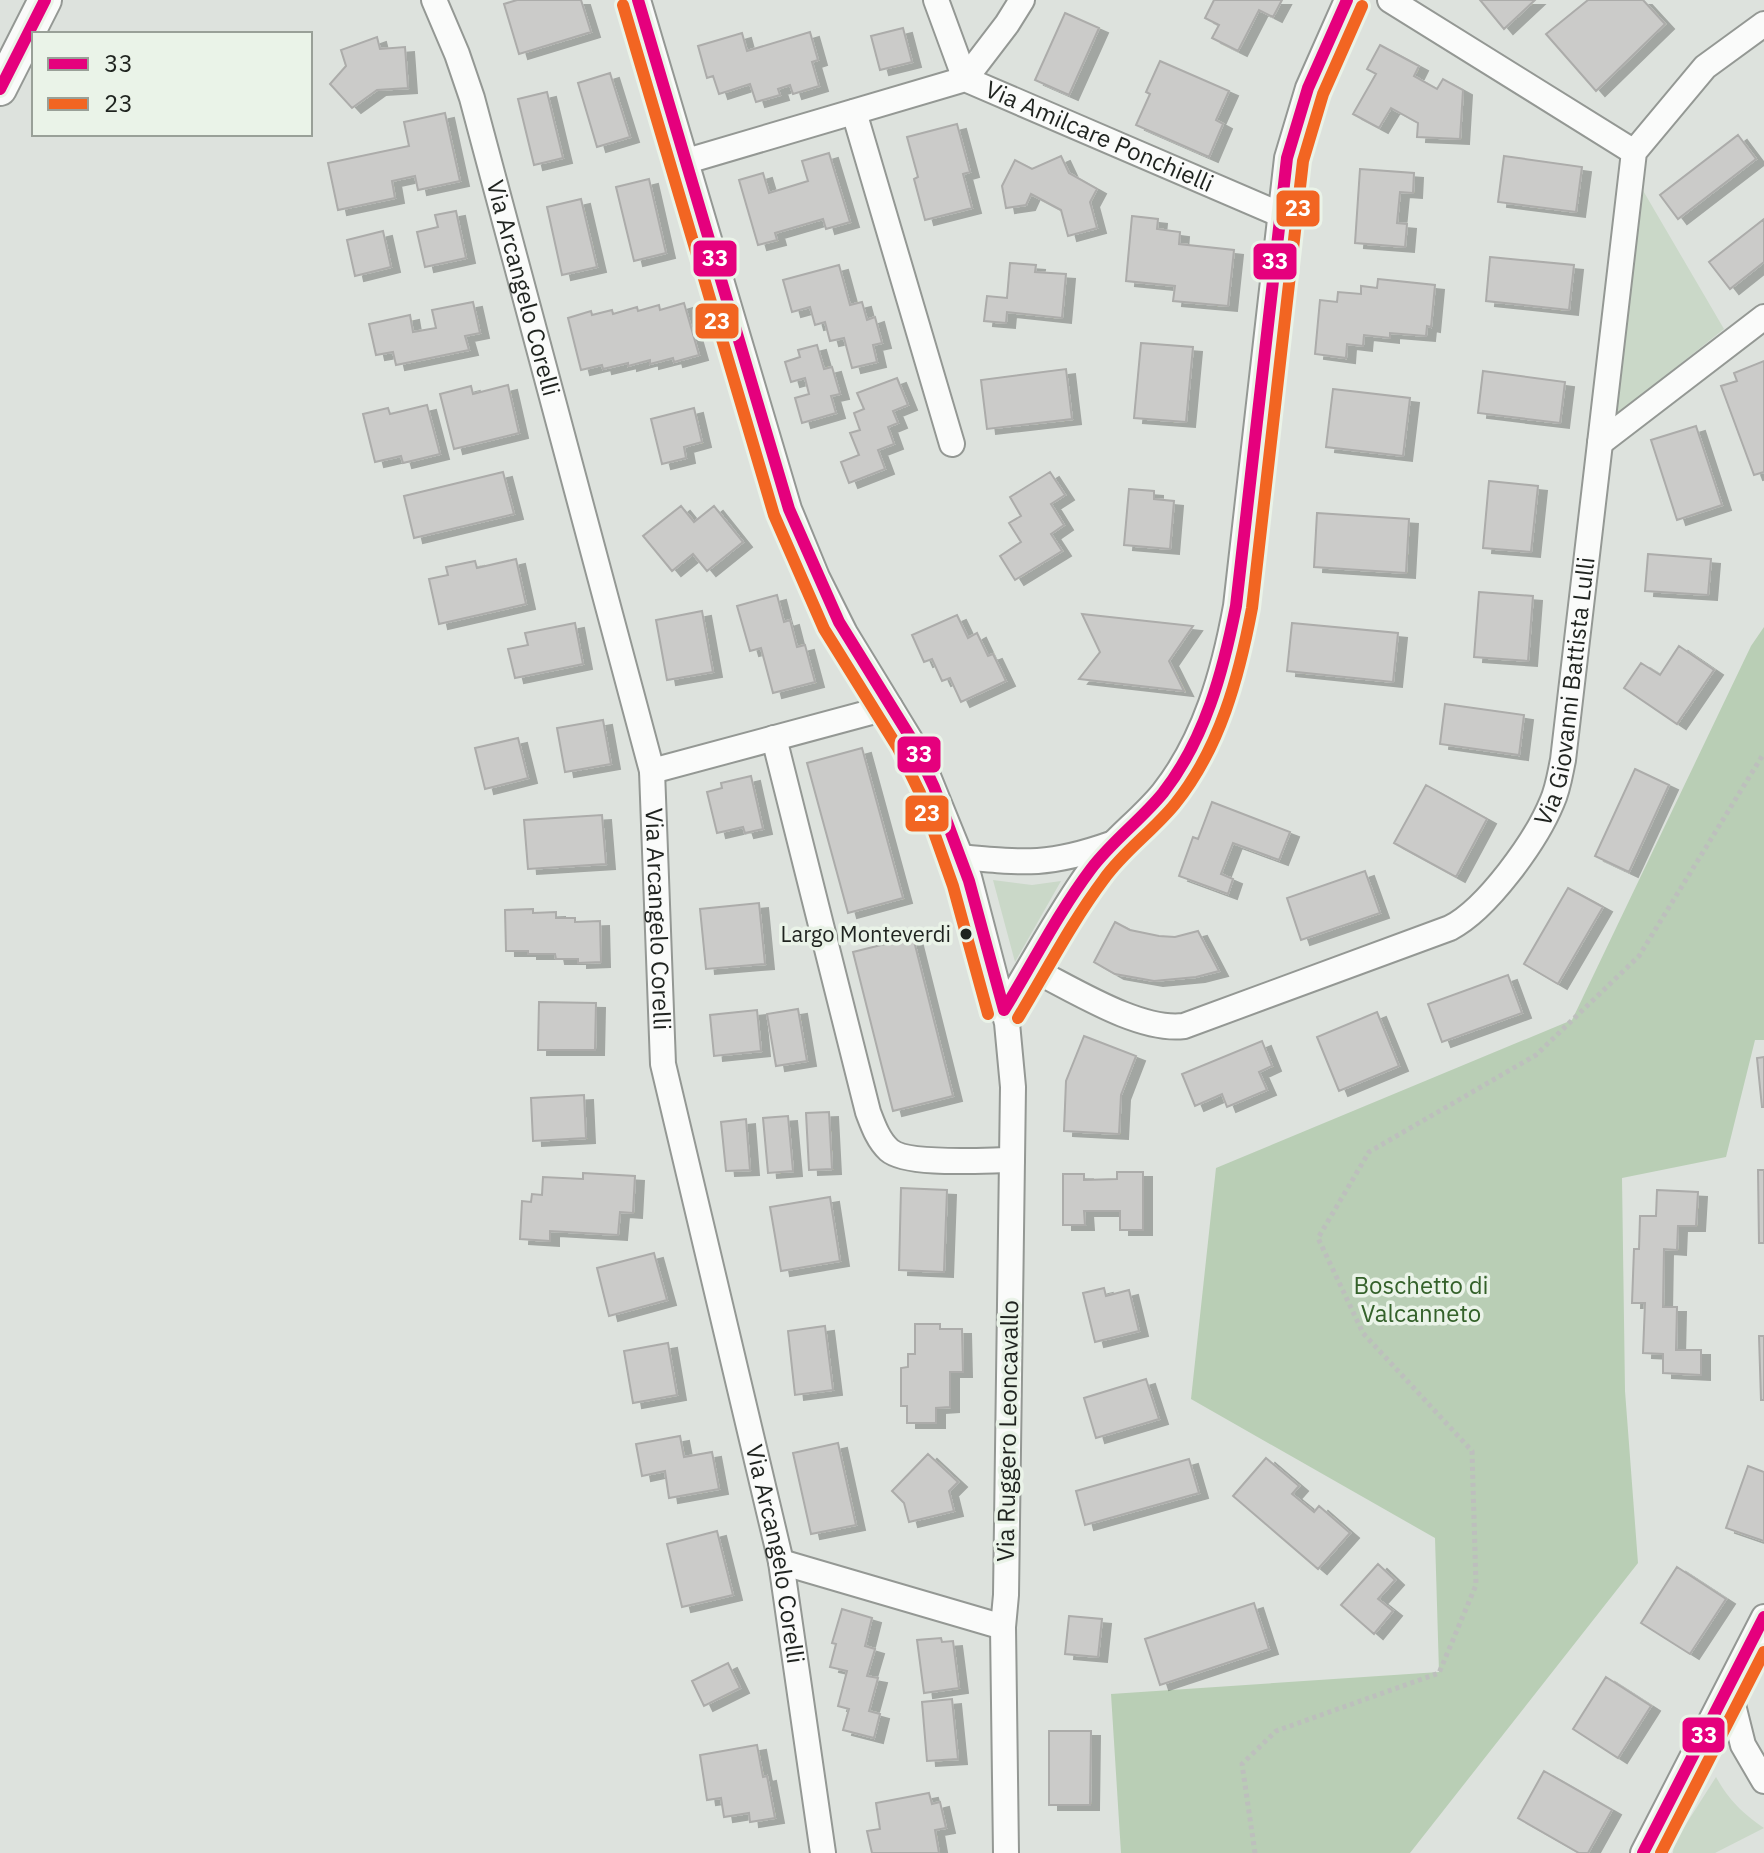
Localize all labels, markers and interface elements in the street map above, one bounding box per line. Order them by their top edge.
legend [32,32,312,136]
text: 33 [104,47,133,79]
street label: Via Amilcare Ponchielli [981,73,1219,199]
text: 23 [104,87,133,119]
street label: Via Arcangelo Corelli [480,176,568,399]
line badge: 23 [1275,189,1321,228]
text: 23 [1285,193,1311,222]
line badge: 33 [692,239,738,278]
line badge: 33 [1252,242,1298,281]
text: 33 [702,243,728,272]
text: 33 [1262,246,1288,275]
line badge: 23 [694,302,740,340]
text: 23 [704,306,730,335]
street label: Via Giovanni Battista Lulli [1526,555,1602,831]
line badge: 33 [896,735,942,774]
text: 33 [906,739,932,768]
line badge: 23 [904,794,950,833]
text: 23 [914,798,940,827]
street label: Via Arcangelo Corelli [638,807,679,1031]
place label: Largo Monteverdi [781,919,951,948]
marker: Largo Monteverdi [958,926,974,942]
park label: Boschetto di Valcanneto [1353,1269,1489,1329]
street label: Via Ruggero Leoncavallo [989,1300,1025,1562]
street label: Via Arcangelo Corelli [739,1441,812,1665]
line badge: 33 [1681,1716,1726,1754]
text: 33 [1691,1720,1717,1749]

